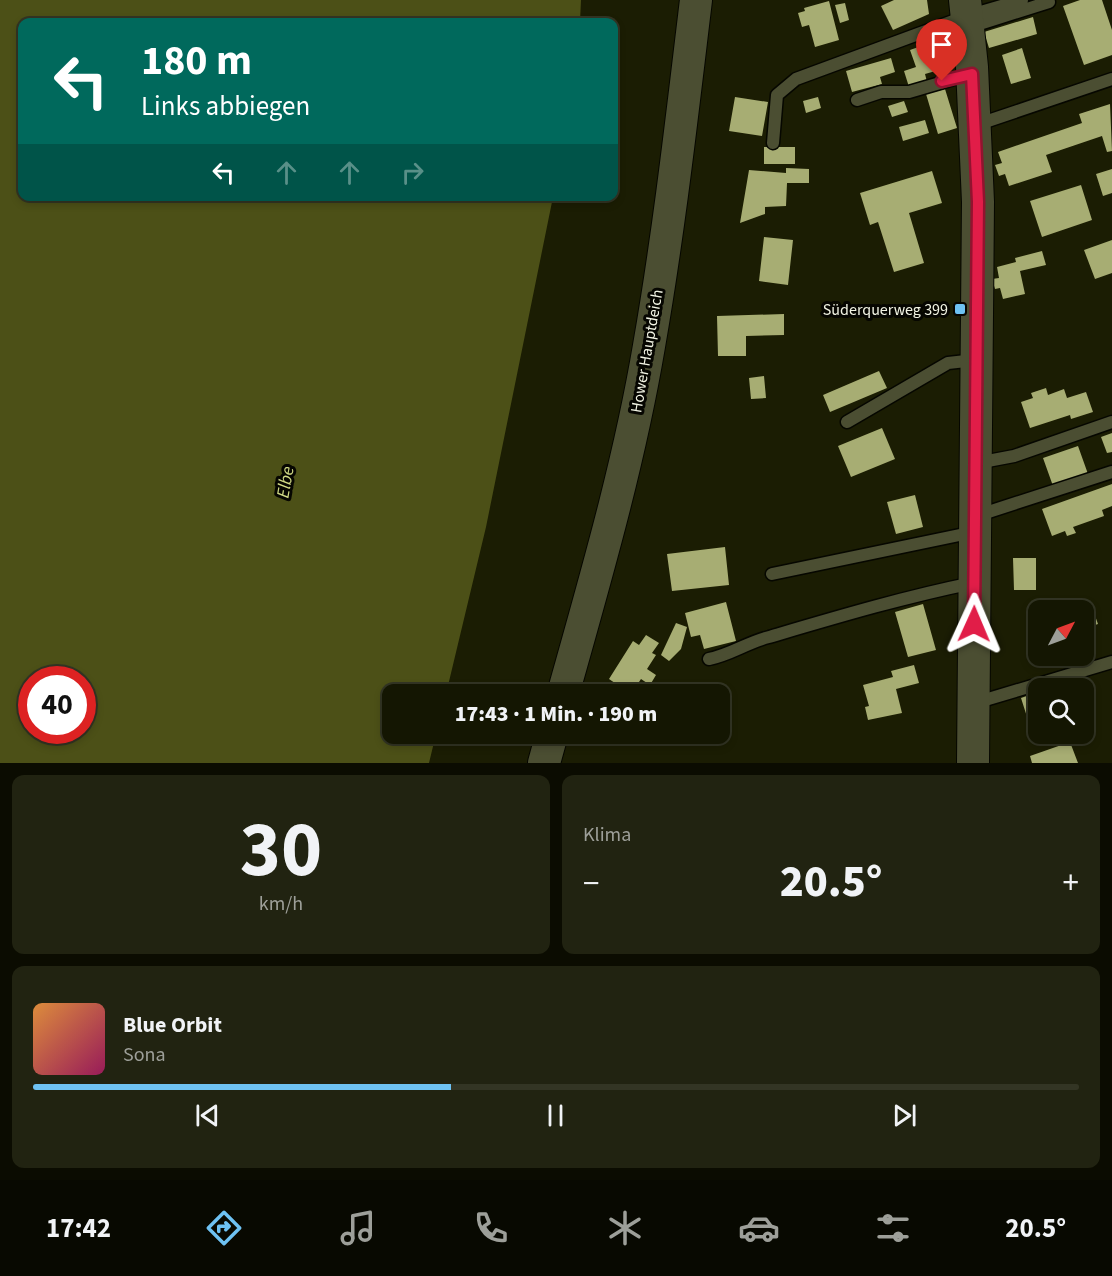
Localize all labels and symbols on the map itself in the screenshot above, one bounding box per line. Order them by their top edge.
pin [916,19,967,81]
street label: Hower Hauptdeich [625,288,669,415]
place label: Süderquerweg 399 [823,299,948,321]
marker: Süderquerweg 399 [953,302,967,316]
water label: Elbe [270,464,301,500]
position arrow [942,592,1006,656]
north arrow [1028,600,1094,666]
speed limit sign: 40 [18,666,96,744]

